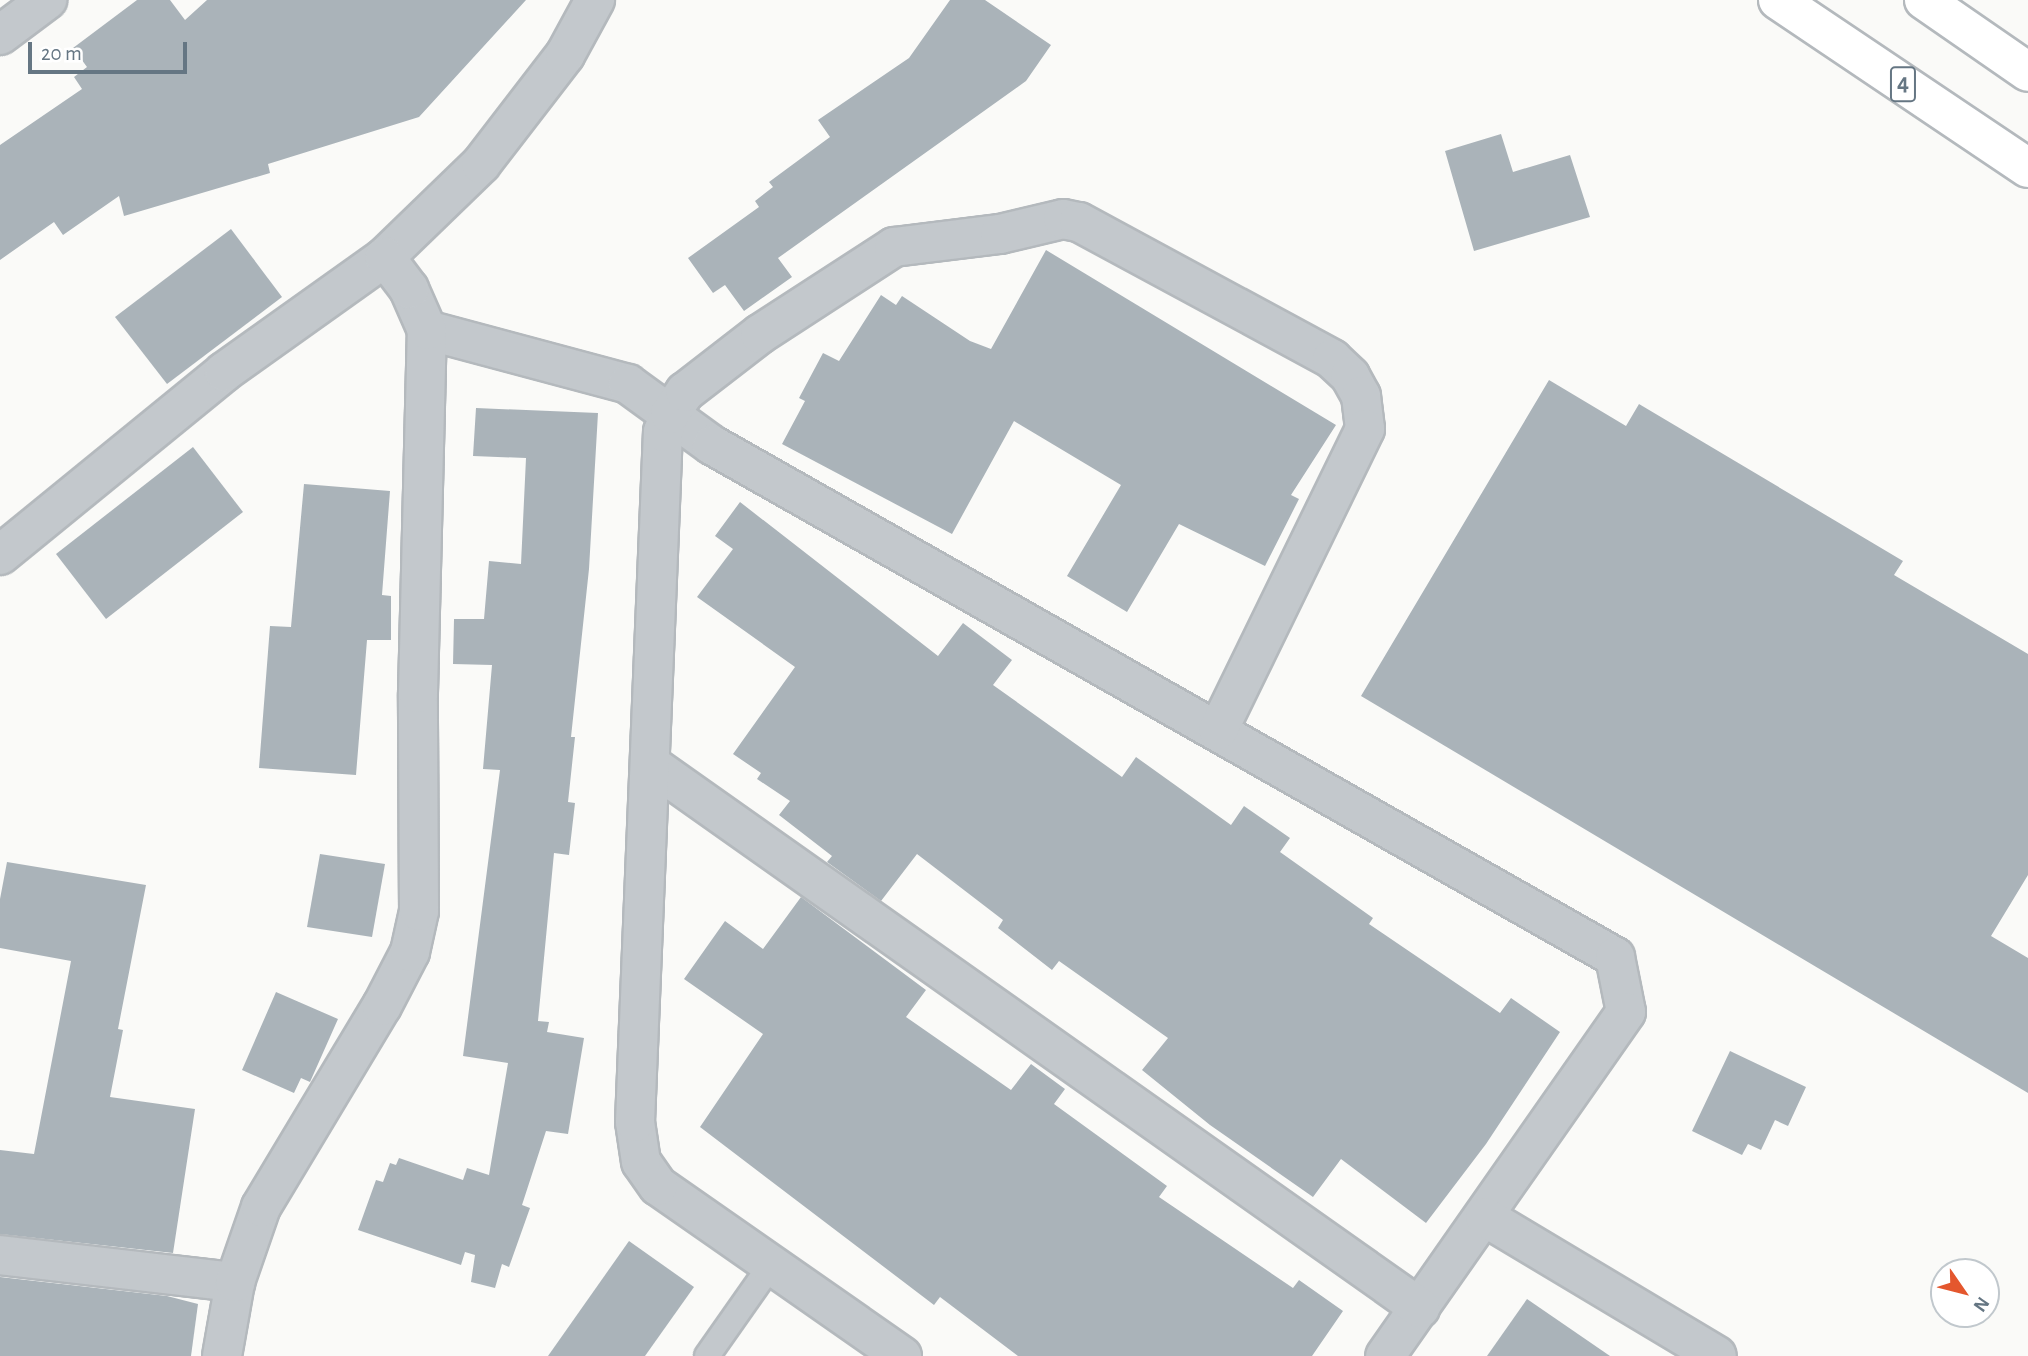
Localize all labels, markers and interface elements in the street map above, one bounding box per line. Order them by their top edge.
scale bar [32,28,191,72]
text: 20 m [41,43,82,64]
road number: 4 [1889,64,1917,104]
north arrow [1930,1258,2000,1328]
text: N [1969,1293,1993,1315]

